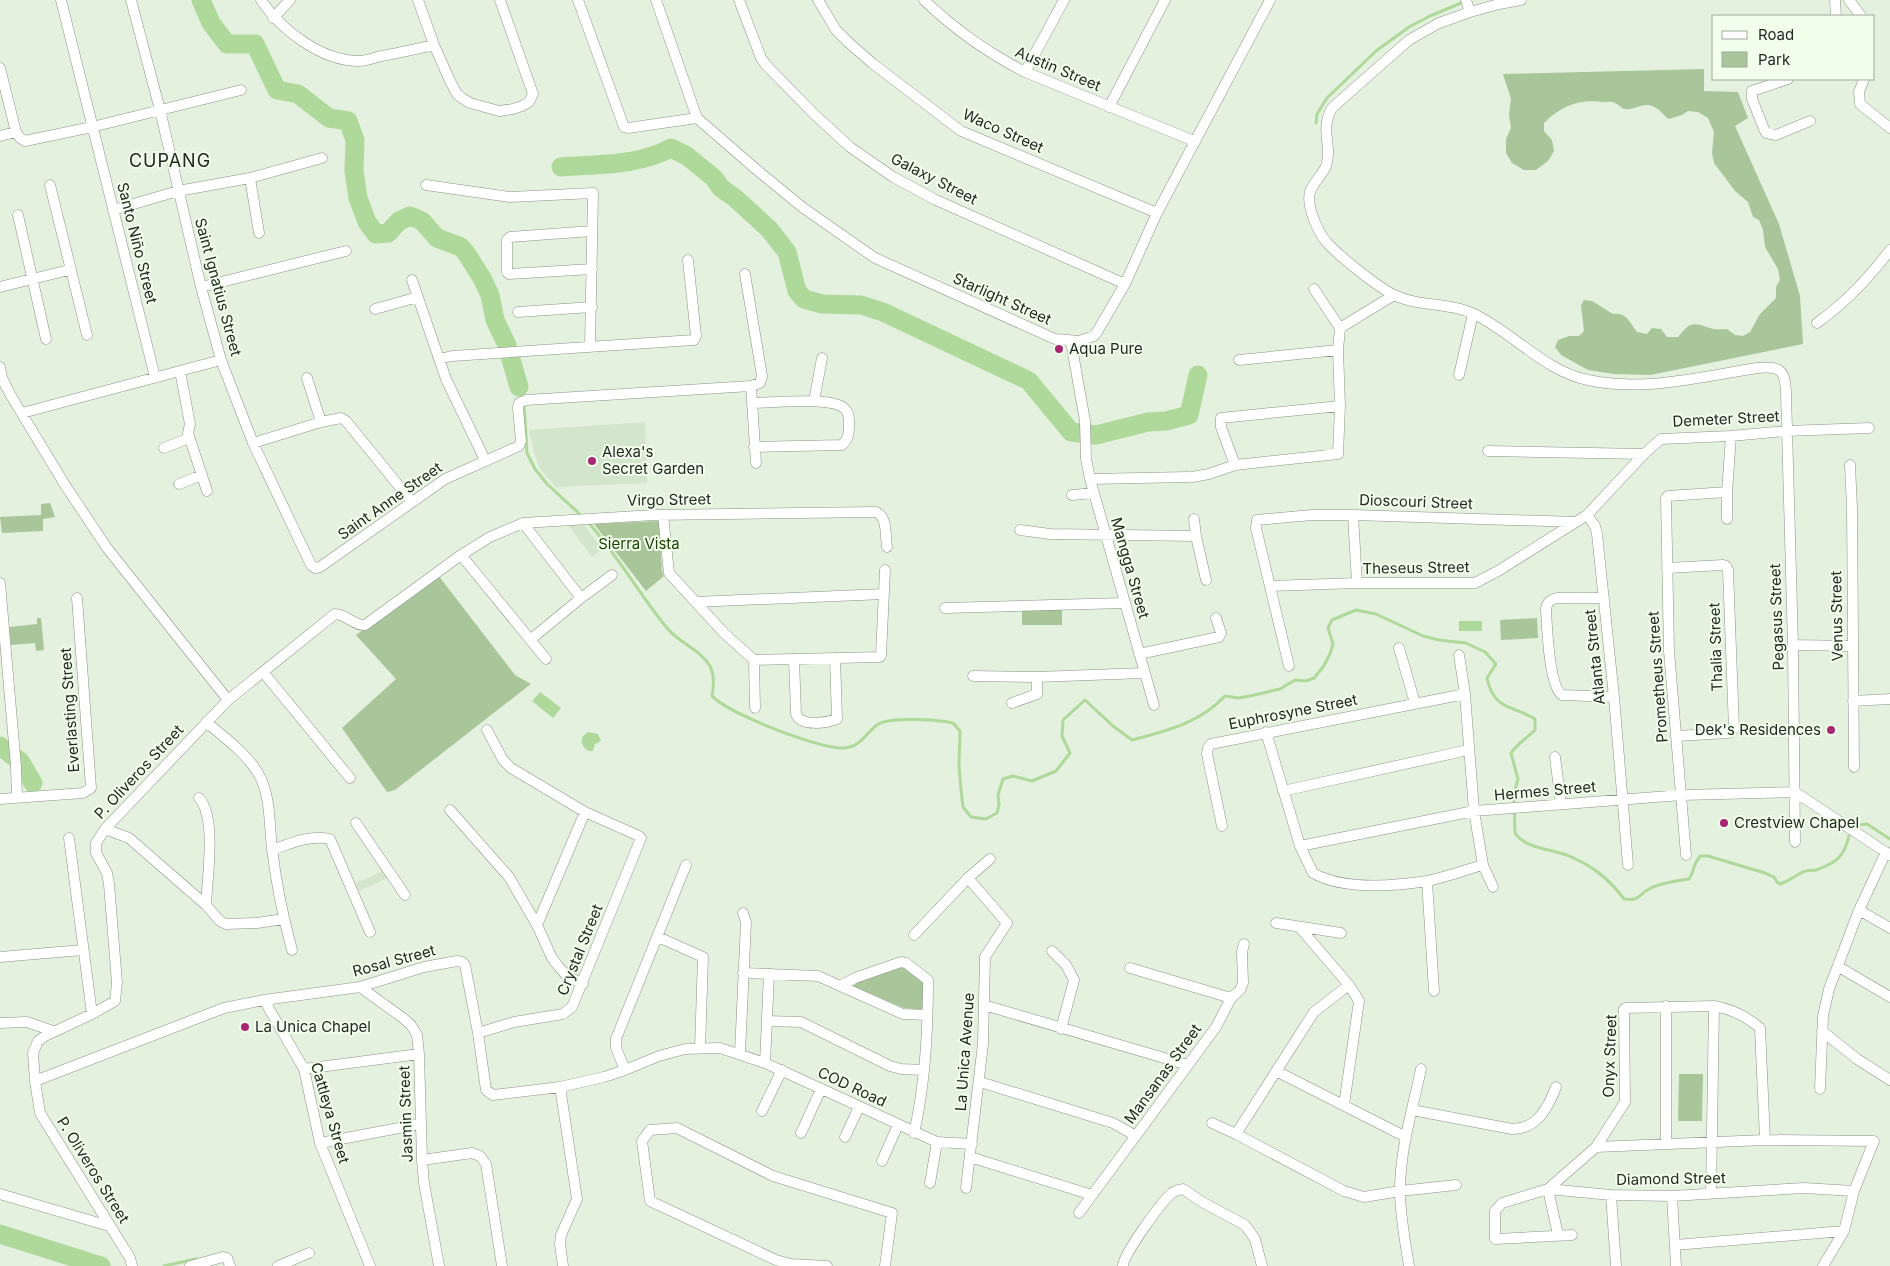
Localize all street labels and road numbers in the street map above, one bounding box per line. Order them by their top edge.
street label: Austin Street [1013,42,1104,95]
street label: Waco Street [960,104,1047,157]
street label: Galaxy Street [888,149,981,209]
street label: Santo Niño Street [113,180,162,306]
street label: Saint Ignatius Street [191,216,246,358]
street label: Starlight Street [950,268,1054,329]
street label: Demeter Street [1672,406,1780,431]
street label: Saint Anne Street [334,457,446,544]
street label: Virgo Street [627,489,711,510]
street label: Dioscouri Street [1359,490,1473,513]
street label: Mangga Street [1107,515,1154,621]
street label: Theseus Street [1362,557,1470,578]
street label: Pegasus Street [1765,563,1788,671]
street label: Venus Street [1826,570,1847,661]
street label: Thalia Street [1704,602,1727,692]
street label: Atlanta Street [1580,608,1609,706]
street label: Prometheus Street [1643,611,1672,743]
street label: Everlasting Street [56,647,83,773]
street label: Euphrosyne Street [1227,690,1359,733]
street label: P. Oliveros Street [90,720,187,823]
street label: Hermes Street [1493,777,1597,804]
street label: Crystal Street [553,901,607,998]
street label: Rosal Street [350,940,437,981]
street label: La Unica Avenue [951,992,978,1112]
street label: Onyx Street [1599,1014,1620,1098]
street label: Mansanas Street [1120,1020,1205,1127]
street label: Cattleya Street [307,1060,354,1166]
street label: COD Road [815,1062,890,1111]
street label: Jasmin Street [394,1065,417,1163]
street label: P. Oliveros Street [53,1113,134,1227]
street label: Diamond Street [1616,1168,1726,1189]

